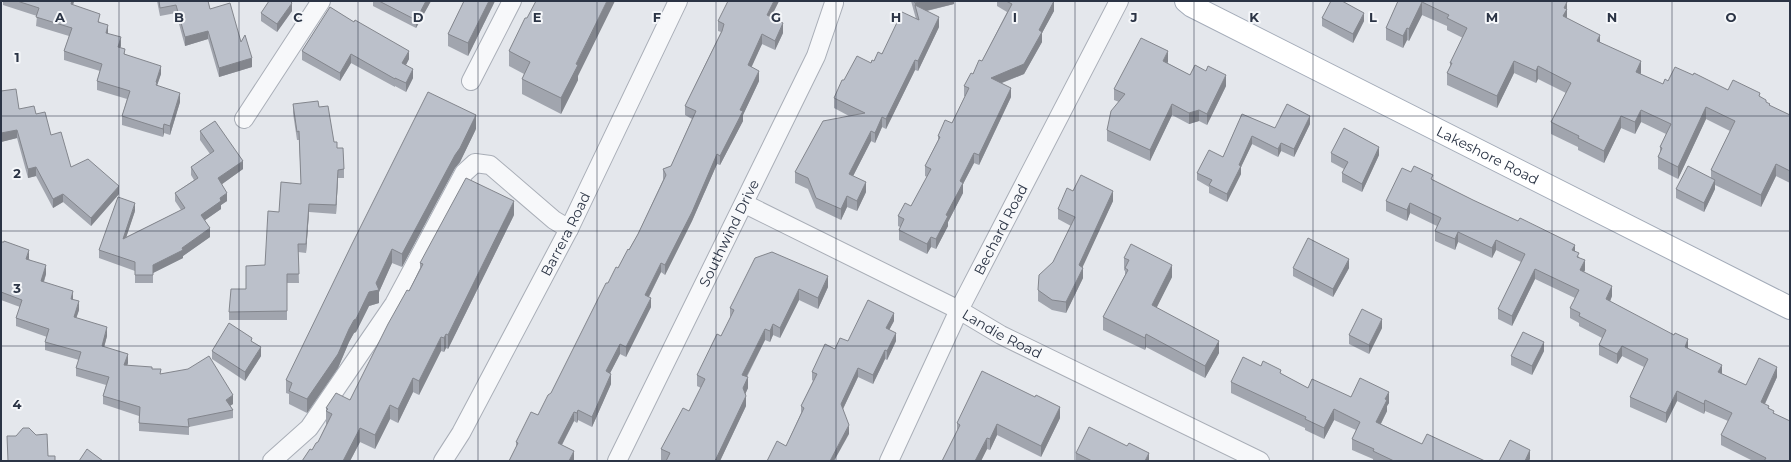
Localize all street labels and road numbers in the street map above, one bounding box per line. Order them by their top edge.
street label: Lakeshore Road [1433,122,1542,189]
street label: Southwind Drive [695,176,763,290]
street label: Bechard Road [970,181,1032,278]
street label: Barrera Road [537,189,594,279]
street label: Landie Road [959,305,1045,362]

